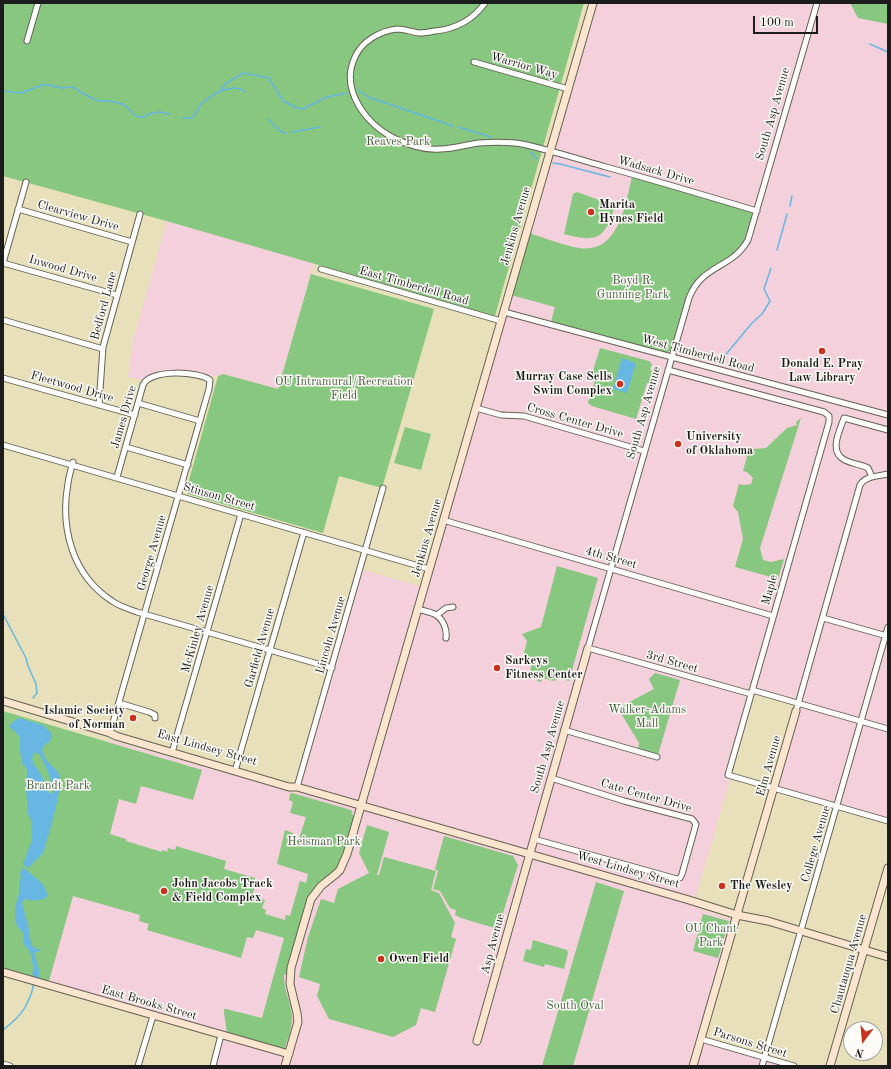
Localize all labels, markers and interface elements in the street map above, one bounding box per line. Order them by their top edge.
scale bar [755,8,820,34]
text: 100 m [760,17,794,29]
street label: Warrior Way [489,50,559,82]
street label: South Asp Avenue [753,66,793,162]
park label: Reaves Park [366,135,430,149]
street label: Wadsack Drive [616,153,696,189]
street label: Jenkins Avenue [498,185,534,267]
street label: Clearview Drive [36,197,120,235]
place label: Marita Hynes Field [599,198,663,226]
marker: Marita Hynes Field [586,207,596,217]
street label: Inwood Drive [27,252,99,286]
street label: East Timberdell Road [358,263,470,309]
street label: Bedford Lane [88,270,120,342]
park label: Boyd R. Gunning Park [597,274,669,302]
street label: West Timberdell Road [640,332,756,376]
marker: Donald E. Pray Law Library [817,346,827,356]
place label: Donald E. Pray Law Library [781,357,863,385]
street label: South Asp Avenue [624,365,664,461]
street label: Fleetwood Drive [29,368,115,406]
place label: Murray Case Sells Swim Complex [515,370,612,398]
park label: OU Intramural/Recreation Field [275,375,413,403]
marker: Murray Case Sells Swim Complex [615,379,625,389]
street label: James Drive [108,384,140,450]
street label: Cross Center Drive [525,400,625,442]
place label: University of Oklahoma [686,430,753,458]
marker: University of Oklahoma [673,439,683,449]
street label: Stinson Street [181,480,257,514]
street label: Jenkins Avenue [409,497,445,579]
street label: George Avenue [134,513,170,593]
street label: 4th Street [584,544,638,572]
street label: Maple [759,573,781,607]
street label: McKinley Avenue [179,583,217,675]
street label: Lincoln Avenue [313,594,349,676]
street label: Garfield Avenue [242,606,278,690]
street label: 3rd Street [644,648,700,676]
place label: Sarkeys Fitness Center [505,654,582,682]
marker: Sarkeys Fitness Center [492,663,502,673]
street label: South Asp Avenue [528,699,568,795]
park label: Walker-Adams Mall [608,703,686,731]
place label: Islamic Society of Norman [44,704,125,732]
marker: Islamic Society of Norman [128,713,138,723]
street label: East Lindsey Street [155,727,259,769]
street label: Elm Avenue [753,734,785,798]
street label: Cate Center Drive [599,776,693,816]
park label: Brandt Park [26,779,90,793]
street label: College Avenue [798,804,834,884]
park label: Heisman Park [287,835,361,849]
street label: West Lindsey Street [575,848,681,892]
place label: John Jacobs Track & Field Complex [172,877,273,905]
place label: The Wesley [730,879,793,893]
marker: The Wesley [717,881,727,891]
marker: John Jacobs Track & Field Complex [159,886,169,896]
street label: Asp Avenue [478,912,508,976]
street label: Chautauqua Avenue [828,912,870,1016]
park label: OU Chant Park [685,922,737,950]
place label: Owen Field [389,952,449,966]
marker: Owen Field [376,954,386,964]
street label: East Brooks Street [100,982,198,1024]
park label: South Oval [546,999,604,1013]
north arrow [843,1021,883,1061]
street label: Parsons Street [711,1025,789,1061]
text: N [854,1046,865,1059]

